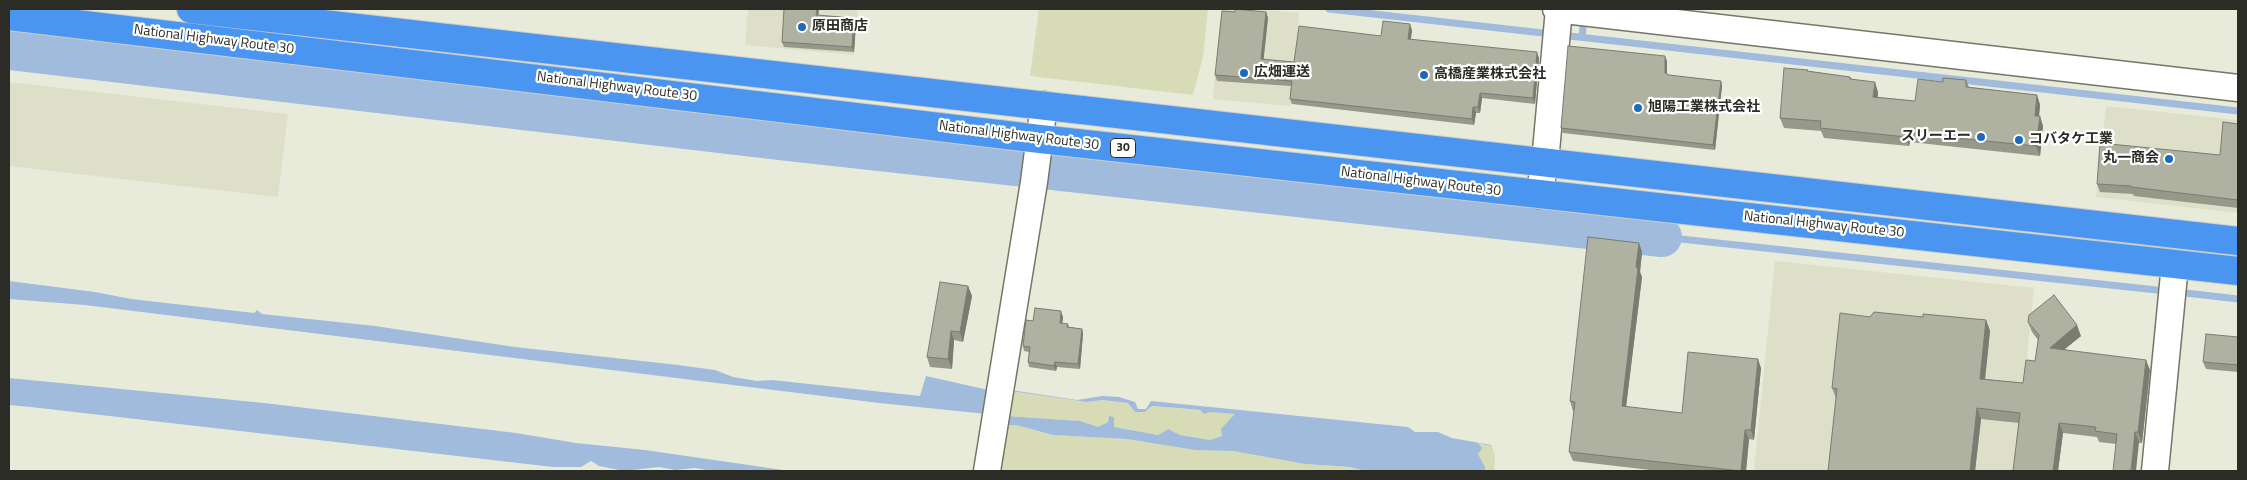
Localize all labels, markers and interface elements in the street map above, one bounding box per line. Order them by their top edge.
place label: 原田商店 [812,19,868,35]
marker: 原田商店 [796,21,808,33]
street label: National Highway Route 30 [133,22,295,58]
place label: 広畑運送 [1254,65,1310,81]
marker: 広畑運送 [1238,67,1250,79]
place label: 高橋産業株式会社 [1434,67,1546,83]
street label: National Highway Route 30 [536,69,698,105]
marker: 高橋産業株式会社 [1418,69,1430,81]
place label: 旭陽工業株式会社 [1648,100,1760,116]
marker: 旭陽工業株式会社 [1632,102,1644,114]
street label: National Highway Route 30 [938,118,1100,154]
place label: スリーエー [1901,129,1971,145]
marker: スリーエー [1975,131,1987,143]
place label: コバタケ工業 [2029,132,2113,148]
marker: コバタケ工業 [2013,134,2025,146]
road number: 30 [1110,138,1136,158]
place label: 丸一商会 [2103,151,2159,167]
marker: 丸一商会 [2163,153,2175,165]
street label: National Highway Route 30 [1340,164,1502,200]
street label: National Highway Route 30 [1743,208,1905,242]

